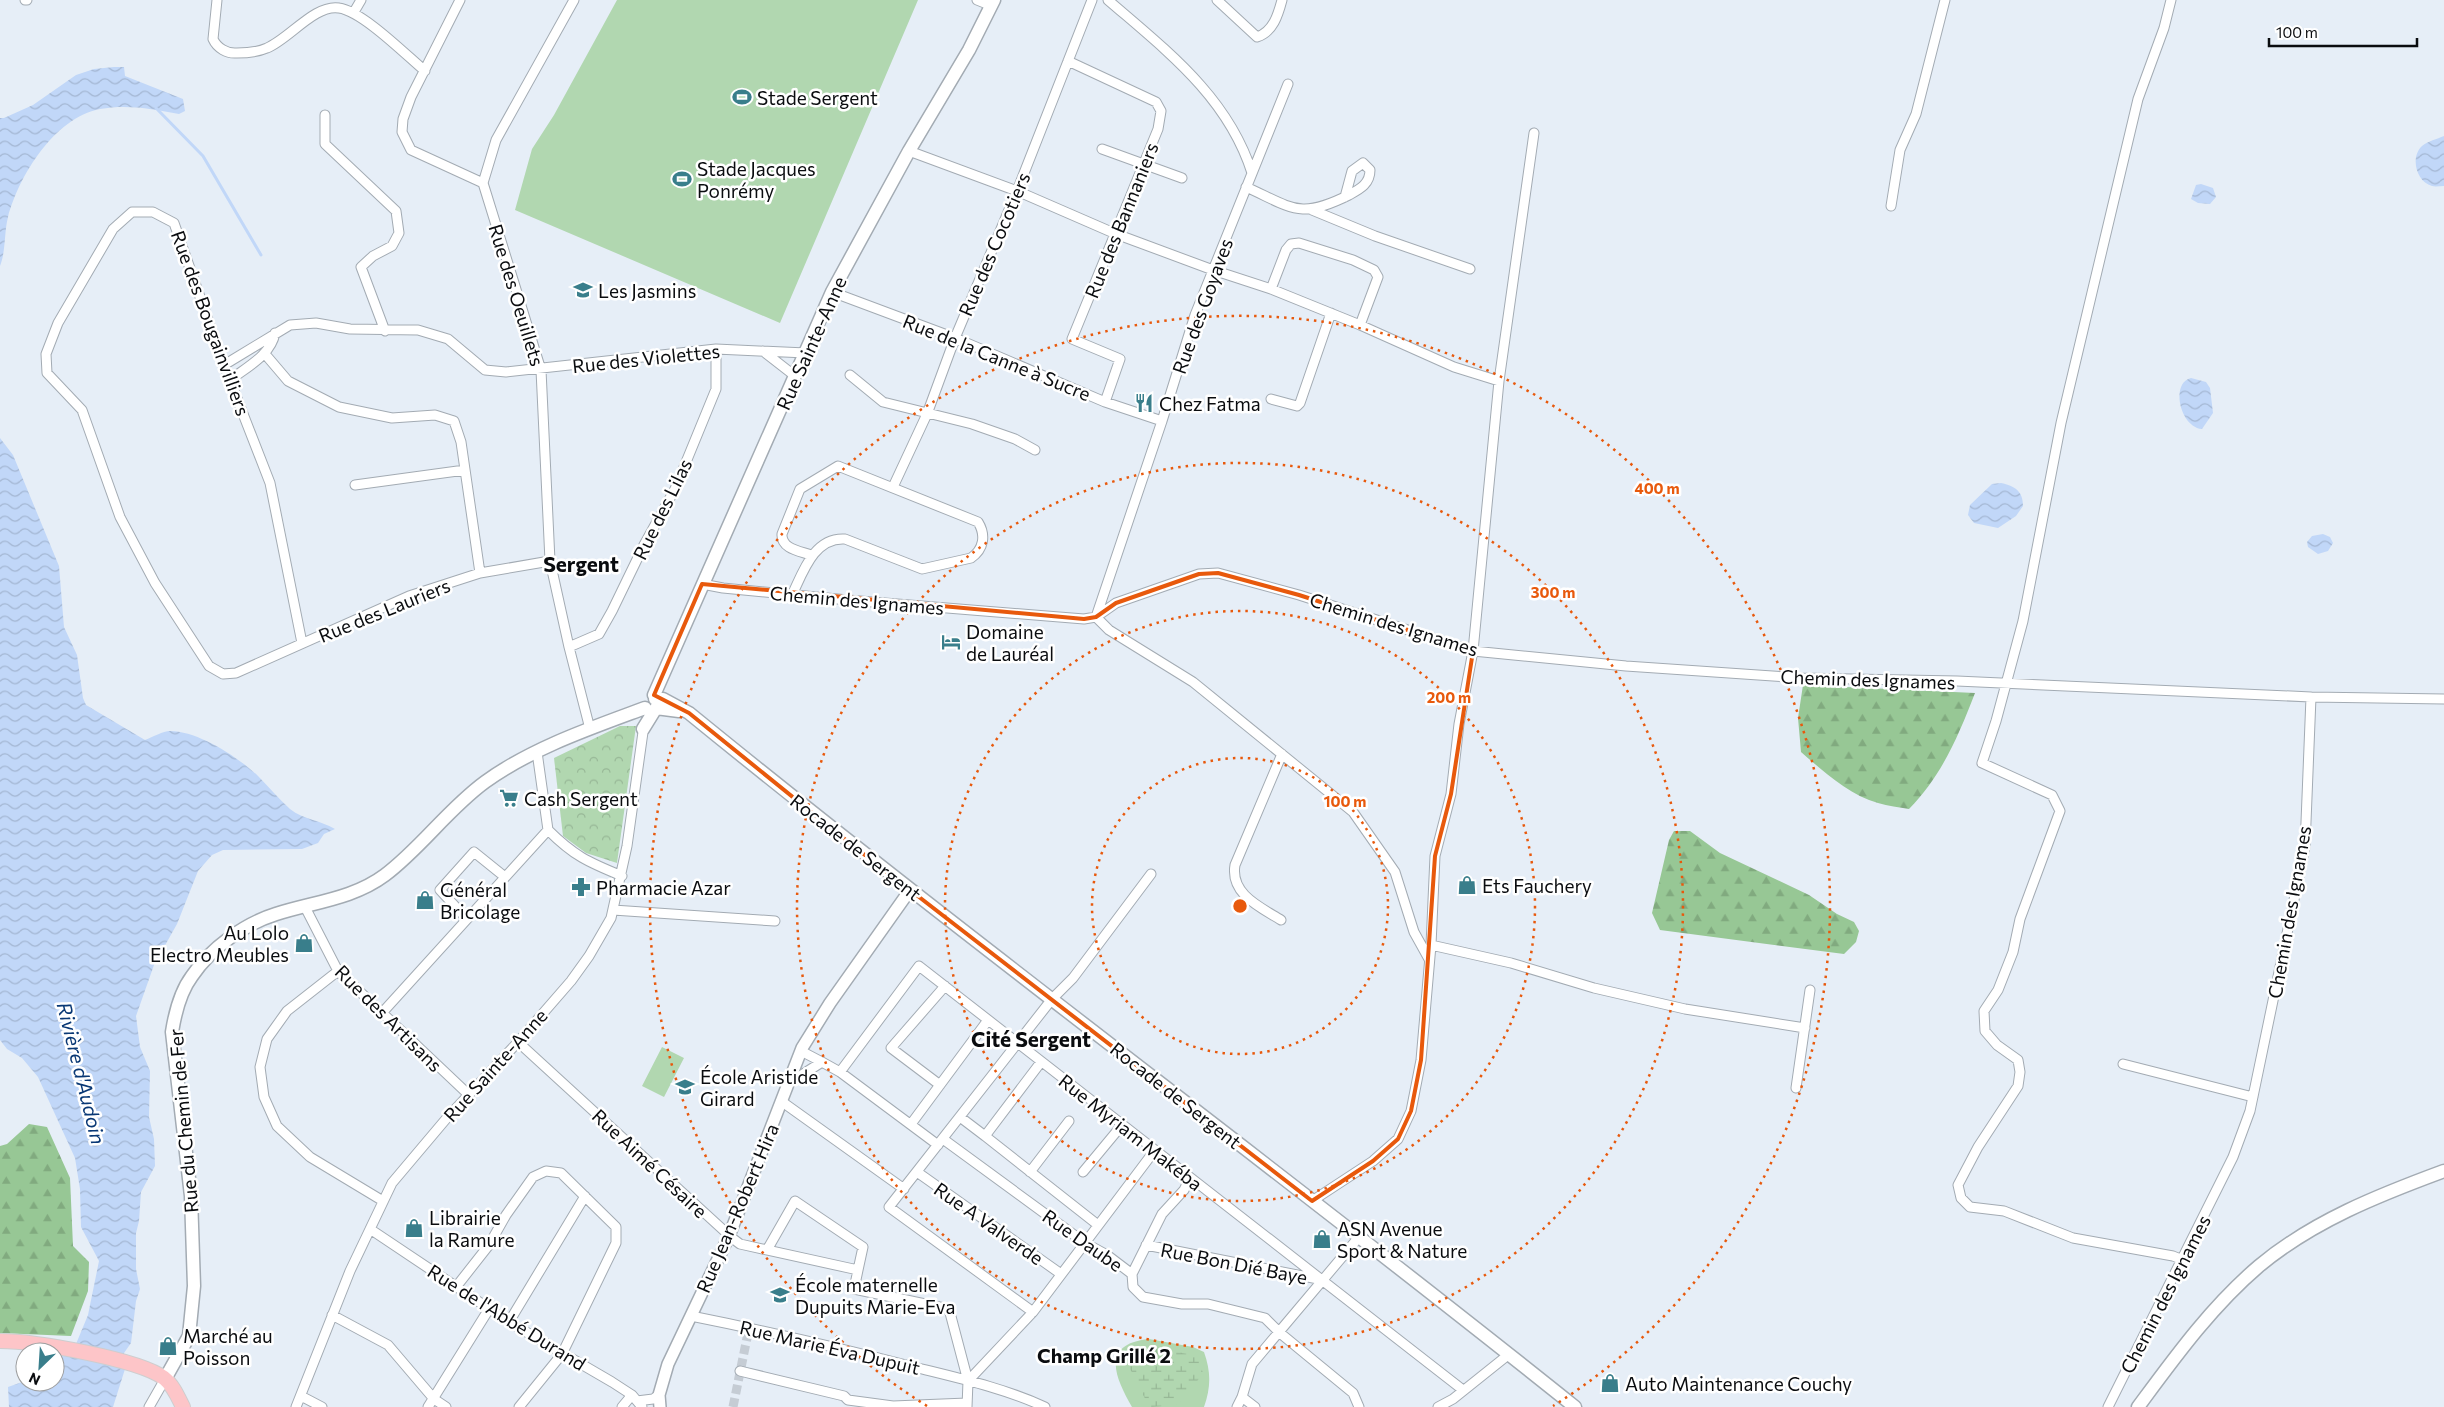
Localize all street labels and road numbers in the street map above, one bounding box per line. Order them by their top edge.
street label: Rue des Bannaniers [1079,139,1163,301]
street label: Rue des Cocotiers [953,169,1035,319]
street label: Rue des Oeuillets [484,221,550,369]
street label: Rue des Bougainvilliers [167,227,255,419]
street label: Rue des Goyaves [1167,235,1237,377]
street label: Rue Sainte-Anne [771,273,851,413]
street label: Rue de la Canne à Sucre [900,309,1094,405]
street label: Rue des Violettes [571,339,721,377]
street label: Rue des Lilas [628,455,696,563]
street label: Rue des Lauriers [315,573,453,647]
street label: Chemin des Ignames [769,581,945,619]
street label: Chemin des Ignames [1307,587,1481,661]
street label: Chemin des Ignames [1780,664,1956,694]
street label: Rocade de Sergent [786,789,926,905]
street label: Chemin des Ignames [2262,824,2316,1000]
street label: Rue des Artisans [331,960,447,1076]
street label: Rue Sainte-Anne [438,1004,552,1126]
street label: Rue du Chemin de Fer [163,1028,203,1214]
street label: Rocade de Sergent [1106,1037,1246,1153]
street label: Rue Myriam Makéba [1055,1069,1207,1195]
street label: Rue Aimé Césaire [588,1104,712,1222]
street label: Rue Jean-Robert Hira [691,1120,783,1296]
street label: Rue A Valverde [930,1177,1048,1269]
street label: Rue Daube [1038,1204,1128,1276]
street label: Chemin des Ignames [2115,1211,2215,1377]
street label: Rue Bon Dié Baye [1159,1237,1309,1289]
street label: Rue de l'Abbé Durand [424,1259,590,1375]
street label: Rue Marie Éva Dupuit [738,1315,923,1379]

